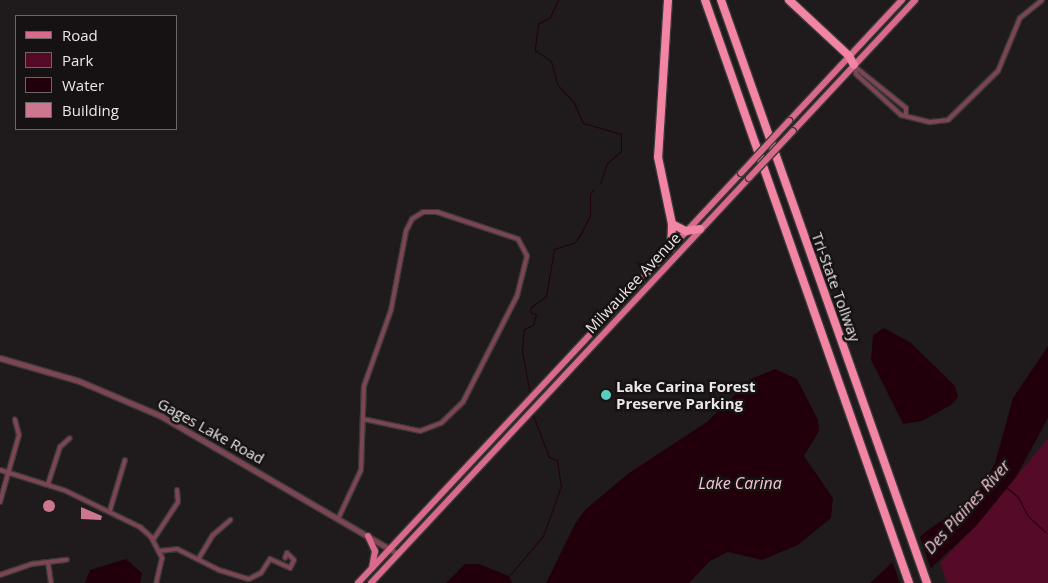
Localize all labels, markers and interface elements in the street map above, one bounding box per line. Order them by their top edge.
legend [15,15,178,130]
text: Road [62,25,98,45]
text: Park [62,50,93,70]
text: Water [62,75,104,95]
text: Building [62,100,119,120]
street label: Milwaukee Avenue [582,229,684,337]
street label: Tri-State Tollway [808,230,864,344]
place label: Lake Carina Forest Preserve Parking [616,377,756,412]
marker: Lake Carina Forest Preserve Parking [600,389,612,401]
street label: Gages Lake Road [155,394,267,468]
water label: Des Plaines River [920,456,1014,558]
water label: Lake Carina [698,473,782,493]

